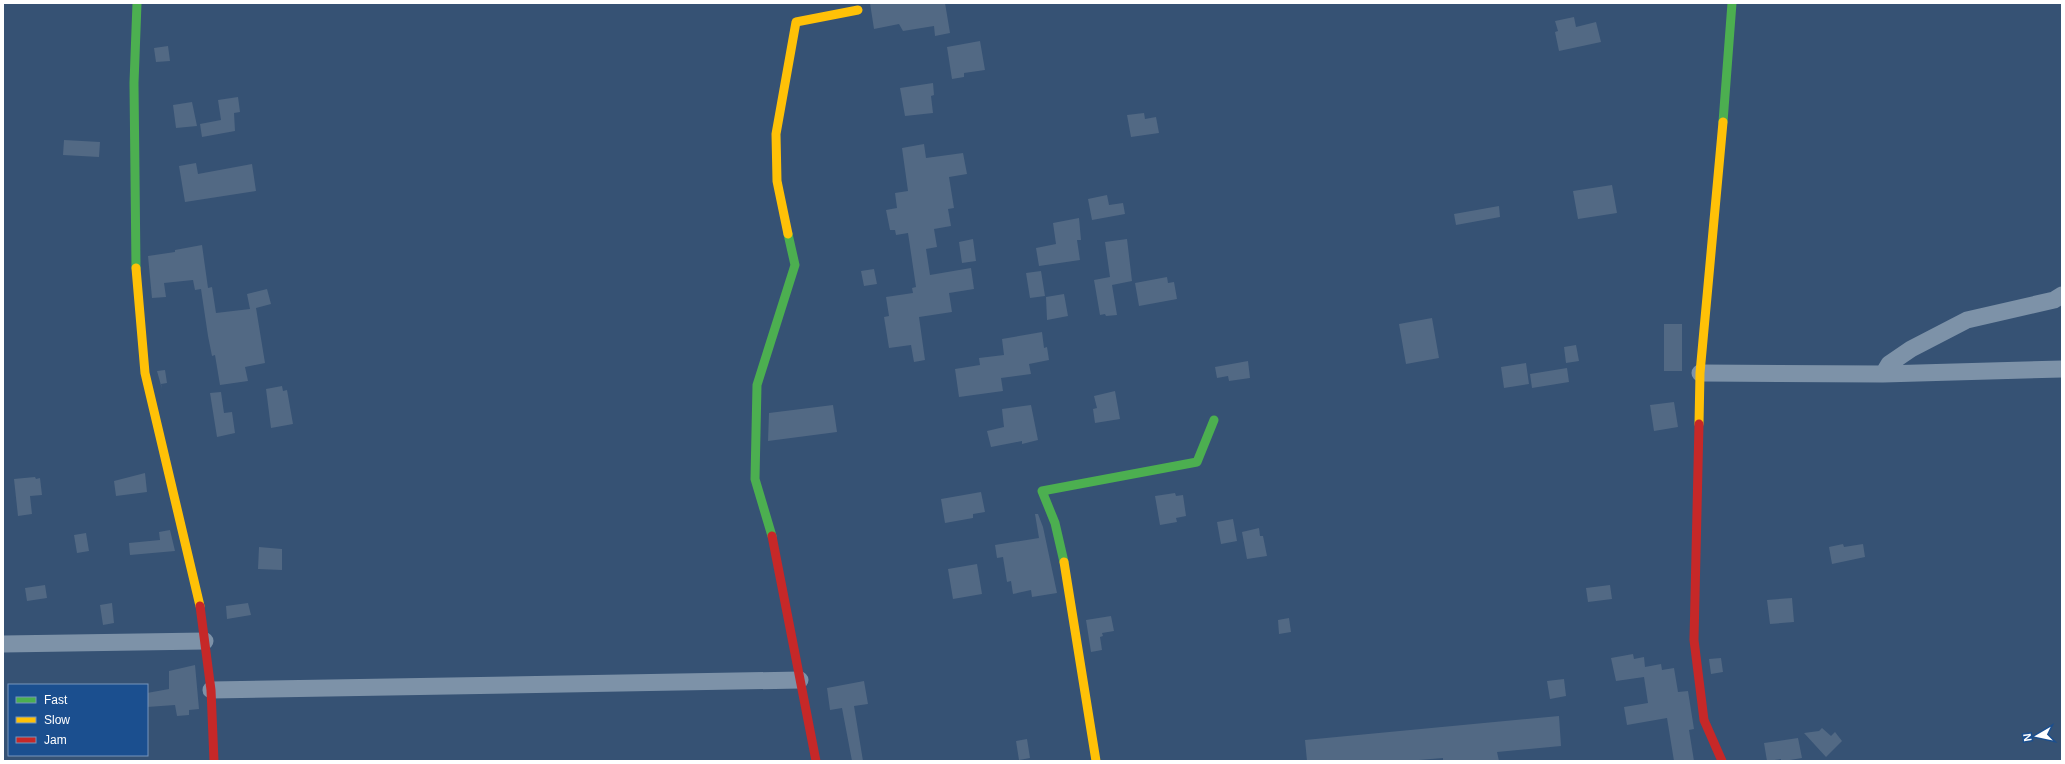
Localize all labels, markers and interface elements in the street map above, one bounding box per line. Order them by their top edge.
legend [8,684,148,756]
text: Fast [44,693,68,707]
text: Slow [44,713,70,727]
north arrow [2017,716,2057,756]
text: Jam [44,733,67,747]
text: N [2021,733,2034,742]

